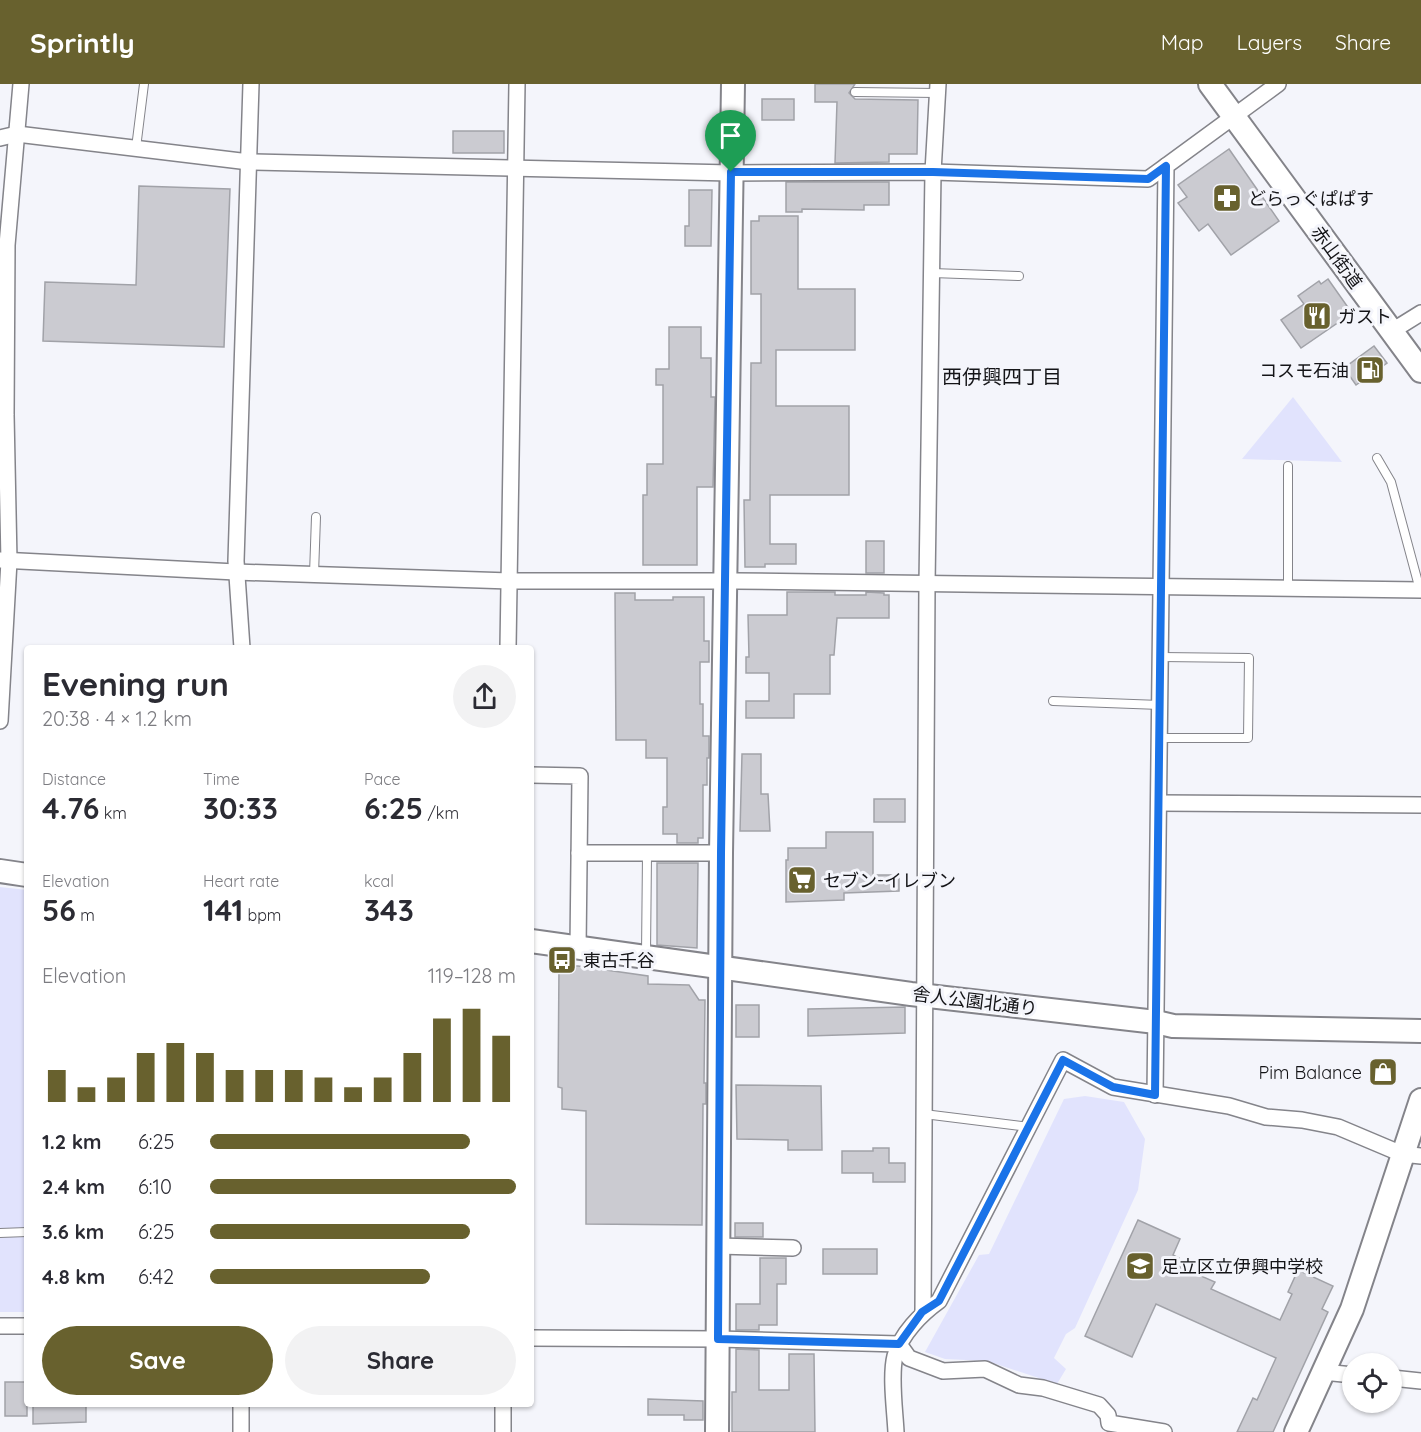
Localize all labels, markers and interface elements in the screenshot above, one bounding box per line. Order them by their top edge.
text: Sprintly [30,25,135,60]
text: Map [1161,29,1204,55]
text: Layers [1237,29,1302,55]
text: Share [1335,29,1391,55]
pin [705,110,756,172]
icon: arrive [714,119,747,152]
pharmacy icon: どらっぐぱぱす [1211,182,1243,214]
place label: どらっぐぱぱす [1248,187,1374,210]
street label: 赤山街道 [1307,221,1367,293]
restaurant icon: ガスト [1301,300,1333,332]
place label: ガスト [1338,305,1392,328]
fuel station icon: コスモ石油 [1354,354,1386,386]
place label: コスモ石油 [1259,359,1349,382]
district label: 西伊興四丁目 [942,364,1062,389]
text: Evening run [42,663,229,704]
button: share [453,665,516,728]
text: 20:38 · 4 × 1.2 km [42,706,192,731]
text: Distance [42,769,106,789]
text: Time [203,769,240,789]
text: Pace [364,769,400,789]
text: 4.76 [42,789,99,827]
text: 30:33 [203,789,278,827]
text: 6:25 [364,789,423,827]
text: km [99,803,127,823]
text: /km [423,803,459,823]
supermarket icon: セブン-イレブン [786,864,818,896]
place label: セブン-イレブン [823,869,956,892]
text: Elevation [42,871,109,891]
text: Heart rate [203,871,279,891]
text: kcal [364,871,394,891]
text: 56 [42,891,76,929]
text: 141 [203,891,243,929]
text: 343 [364,891,414,929]
text: m [76,905,95,925]
text: bpm [243,905,281,925]
bus stop icon: 東古千谷 [546,944,578,976]
place label: 東古千谷 [583,949,655,972]
text: Elevation [42,963,126,988]
text: 119–128 m [428,963,516,988]
street label: 舎人公園北通り [911,982,1039,1020]
shop icon: Pim Balance [1367,1056,1399,1088]
place label: Pim Balance [1259,1061,1362,1084]
text: 1.2 km [42,1129,102,1154]
text: 6:25 [138,1129,174,1154]
text: 2.4 km [42,1174,105,1199]
text: 6:10 [138,1174,172,1199]
text: 3.6 km [42,1219,104,1244]
text: 6:25 [138,1219,174,1244]
school or university icon: 足立区立伊興中学校 [1124,1250,1156,1282]
place label: 足立区立伊興中学校 [1161,1255,1323,1278]
text: 4.8 km [42,1264,105,1289]
text: 6:42 [138,1264,174,1289]
button: Save [42,1326,273,1395]
button: Share [285,1326,516,1395]
map controls [1342,1353,1402,1413]
button: locate [1342,1353,1402,1413]

